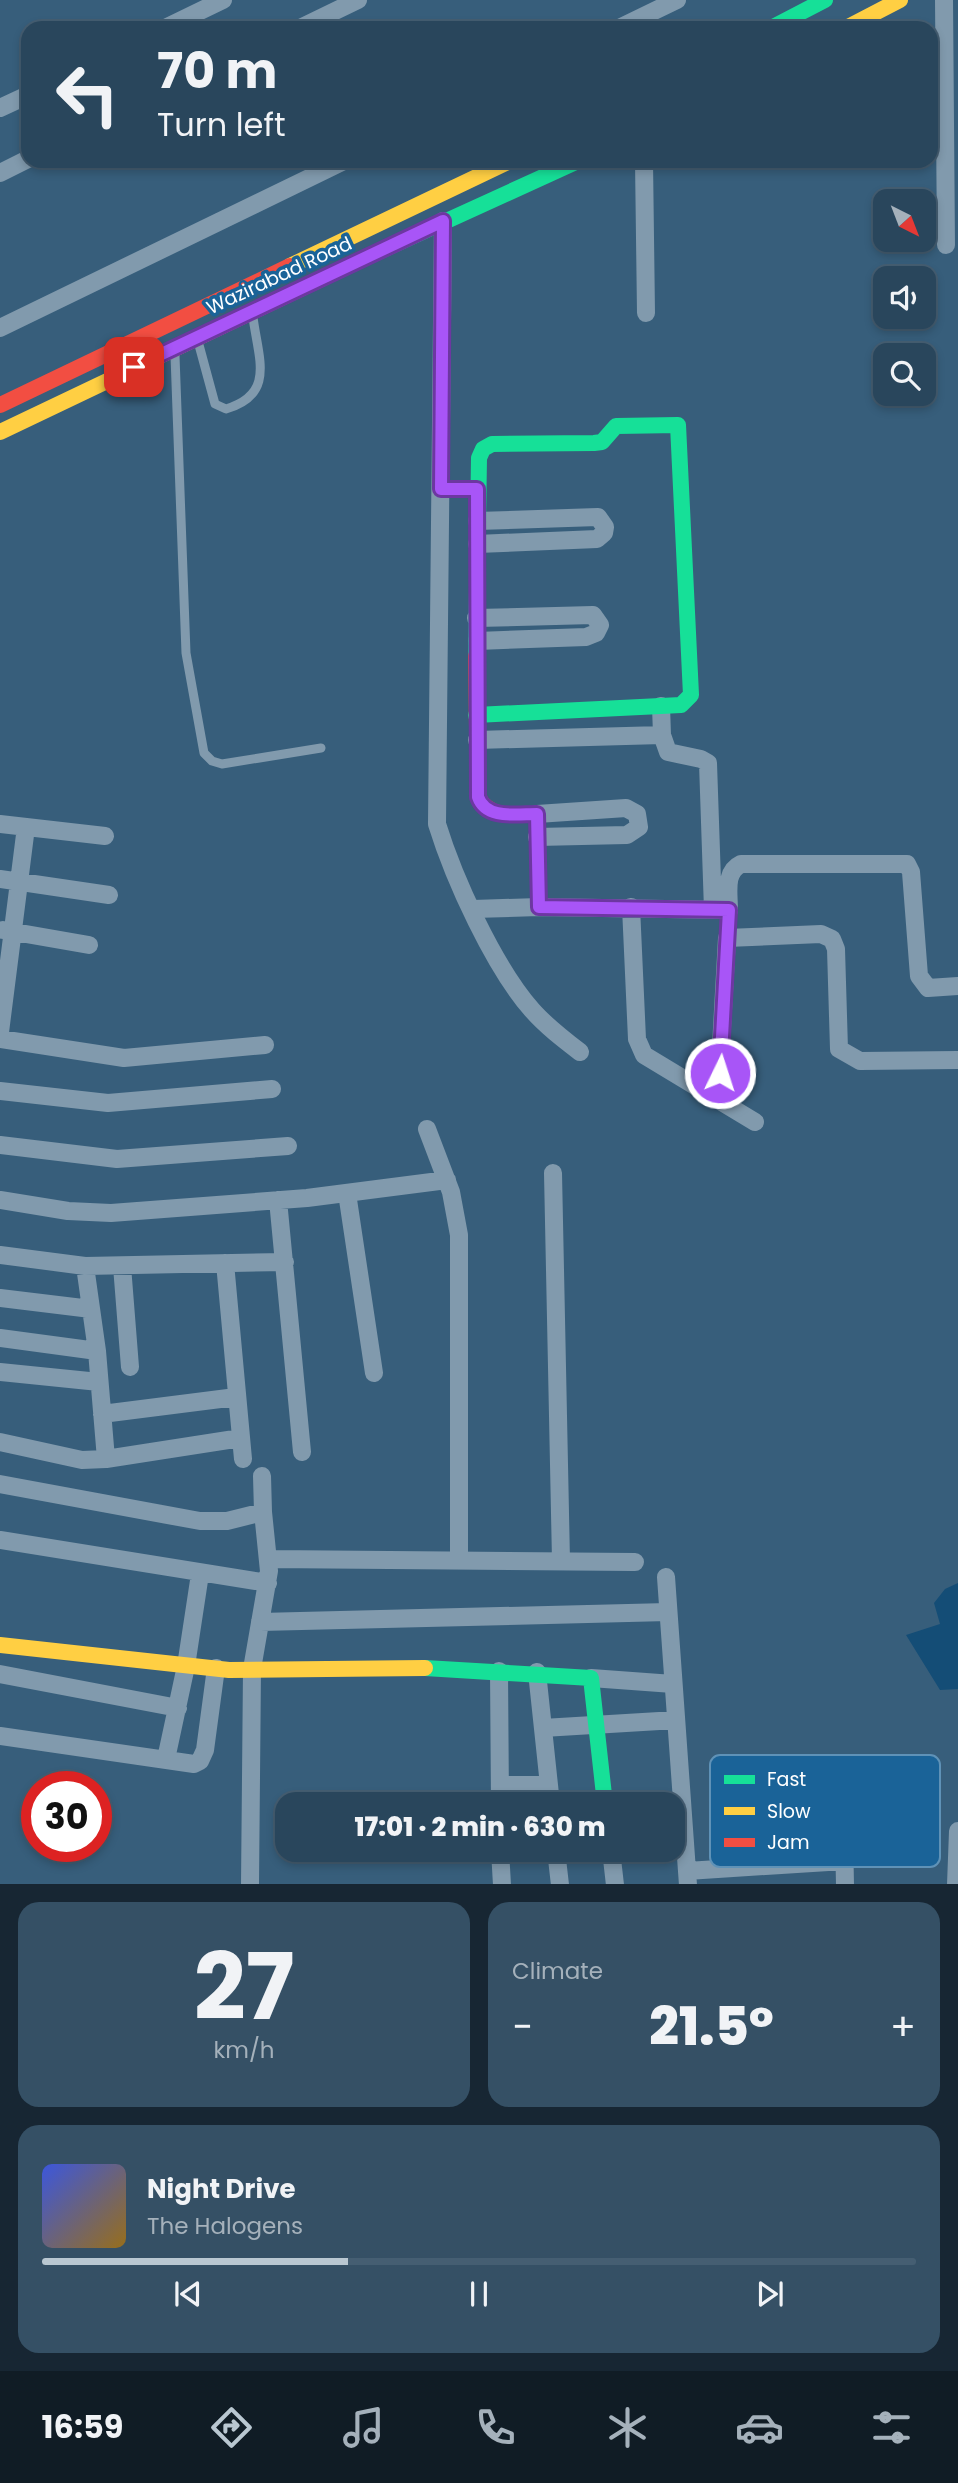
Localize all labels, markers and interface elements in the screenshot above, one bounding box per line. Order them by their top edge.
text: 70 m [157,37,277,105]
icon: left [42,49,133,140]
text: Turn left [157,102,286,147]
north arrow [873,189,936,252]
map controls [873,189,936,406]
street label: Wazirabad Road [202,230,356,321]
button: sound [873,266,936,329]
pin [104,337,164,397]
button: search [873,343,936,406]
icon: arrive [115,348,153,386]
position arrow [683,1036,757,1110]
legend [710,1755,940,1867]
text: Fast [767,1766,806,1793]
speed limit sign: 30 [21,1771,112,1862]
text: Slow [767,1798,811,1825]
text: 17:01 · 2 min · 630 m [355,1809,605,1845]
text: Jam [767,1829,809,1856]
text: 27 [194,1923,294,2051]
text: Climate [512,1955,603,1987]
text: 21.5° [649,1990,774,2063]
text: − [512,2000,533,2053]
text: + [890,2000,916,2053]
text: km/h [213,2034,275,2066]
text: Night Drive [147,2171,295,2207]
text: The Halogens [147,2210,303,2242]
icon: previous [169,2275,207,2313]
icon: pause [460,2275,498,2313]
icon: next [751,2275,789,2313]
icon: directions [207,2403,256,2452]
icon: music [339,2403,388,2452]
icon: phone [471,2403,520,2452]
icon: climate [603,2403,652,2452]
icon: car [735,2403,784,2452]
icon: filters [867,2403,916,2452]
text: 16:59 [42,2404,124,2449]

